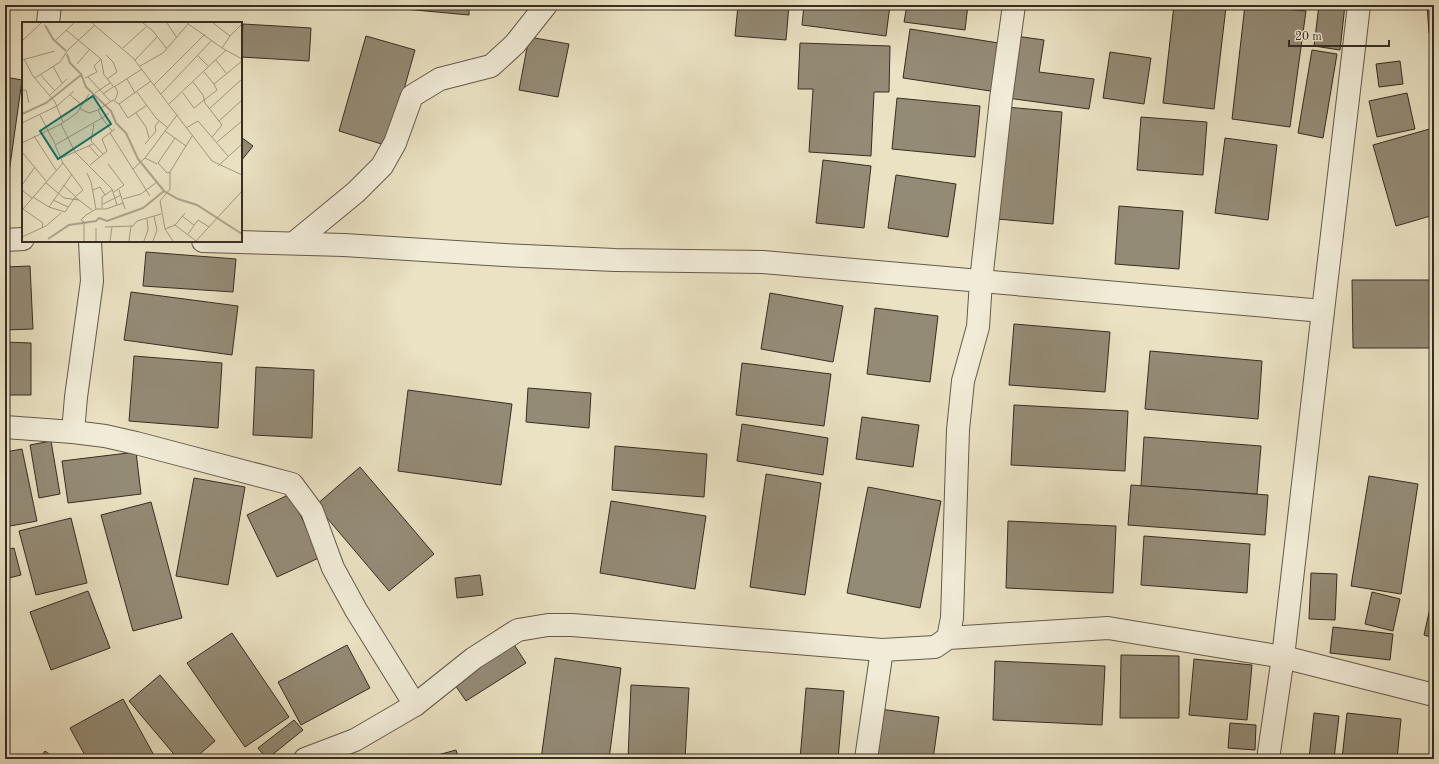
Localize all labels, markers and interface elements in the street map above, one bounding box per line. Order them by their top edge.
inset map [22,22,242,242]
scale bar [1289,22,1389,48]
text: 20 m [1295,31,1322,43]

